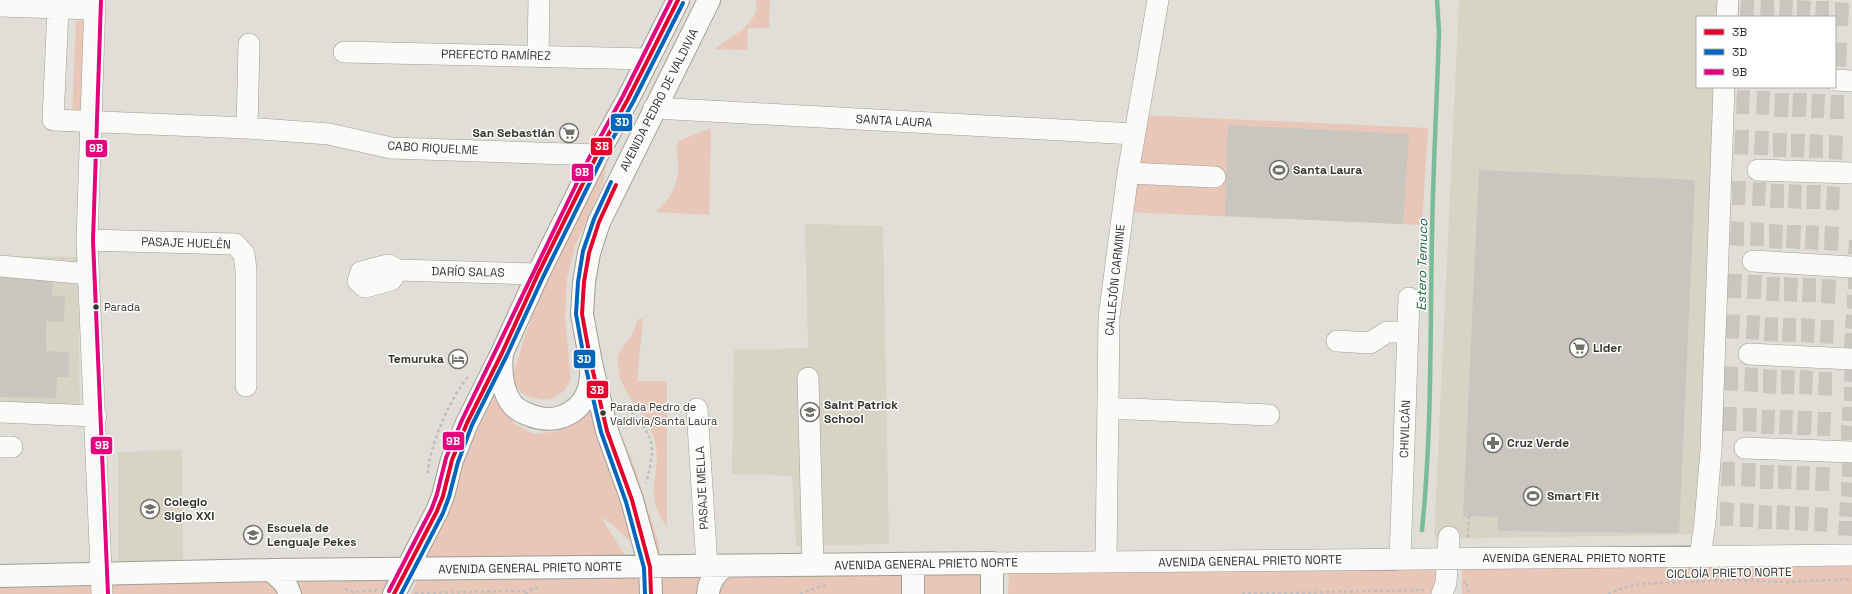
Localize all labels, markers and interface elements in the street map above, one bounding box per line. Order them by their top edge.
legend [1696,16,1836,88]
text: 3B [1732,24,1747,40]
street label: AVENIDA PEDRO DE VALDIVIA [616,25,702,174]
text: 3D [1732,44,1747,60]
street label: PREFECTO RAMÍREZ [441,46,551,64]
text: 9B [1732,64,1747,80]
street label: SANTA LAURA [855,111,933,131]
line badge: 3D [610,113,633,132]
text: 3D [615,115,629,129]
supermarket icon: San Sebastián [558,122,580,144]
place label: San Sebastián [472,125,555,141]
line badge: 3B [590,137,613,156]
street label: CABO RIQUELME [387,138,479,158]
line badge: 9B [85,139,108,158]
text: 3B [595,139,609,153]
text: 9B [89,141,103,155]
sports icon: Santa Laura [1268,159,1290,181]
place label: Santa Laura [1293,162,1362,178]
line badge: 9B [571,163,594,182]
text: 9B [575,165,589,179]
water label: Estero Temuco [1413,218,1431,311]
street label: CALLEJÓN CARMINE [1101,223,1129,336]
street label: PASAJE HUELÉN [141,233,231,253]
street label: DARÍO SALAS [431,263,505,281]
place label: Parada [104,300,141,314]
marker: Parada [91,302,101,312]
supermarket icon: Lider [1568,337,1590,359]
place label: Lider [1593,340,1622,356]
hotel icon: Temuruka [447,348,469,370]
line badge: 3D [573,349,596,369]
place label: Temuruka [388,351,444,367]
text: 3D [577,352,591,366]
line badge: 3B [586,380,609,399]
text: 3B [590,383,604,397]
place label: Saint Patrick School [824,397,898,427]
place label: Parada Pedro de Valdivia/Santa Laura [610,400,718,428]
street label: CHIVILCÁN [1396,400,1414,458]
school or university icon: Saint Patrick School [799,401,821,423]
marker: Parada Pedro de Valdivia/Santa Laura [598,408,608,418]
line badge: 9B [442,431,465,451]
pharmacy icon: Cruz Verde [1482,432,1504,454]
text: 9B [446,434,460,448]
place label: Cruz Verde [1507,435,1569,451]
line badge: 9B [90,436,113,455]
text: 9B [95,438,109,452]
street label: PASAJE MELLA [692,445,712,530]
sports icon: Smart Fit [1522,485,1544,507]
place label: Smart Fit [1547,488,1600,504]
place label: Colegio Siglo XXI [164,494,214,524]
school or university icon: Colegio Siglo XXI [139,498,161,520]
place label: Escuela de Lenguaje Pekes [267,520,357,550]
school or university icon: Escuela de Lenguaje Pekes [242,524,264,546]
street label: AVENIDA GENERAL PRIETO NORTE [1482,550,1666,566]
street label: AVENIDA GENERAL PRIETO NORTE [1158,551,1342,571]
street label: AVENIDA GENERAL PRIETO NORTE [834,554,1018,574]
street label: AVENIDA GENERAL PRIETO NORTE [438,558,622,578]
street label: CICLOÍA PRIETO NORTE [1666,564,1792,582]

